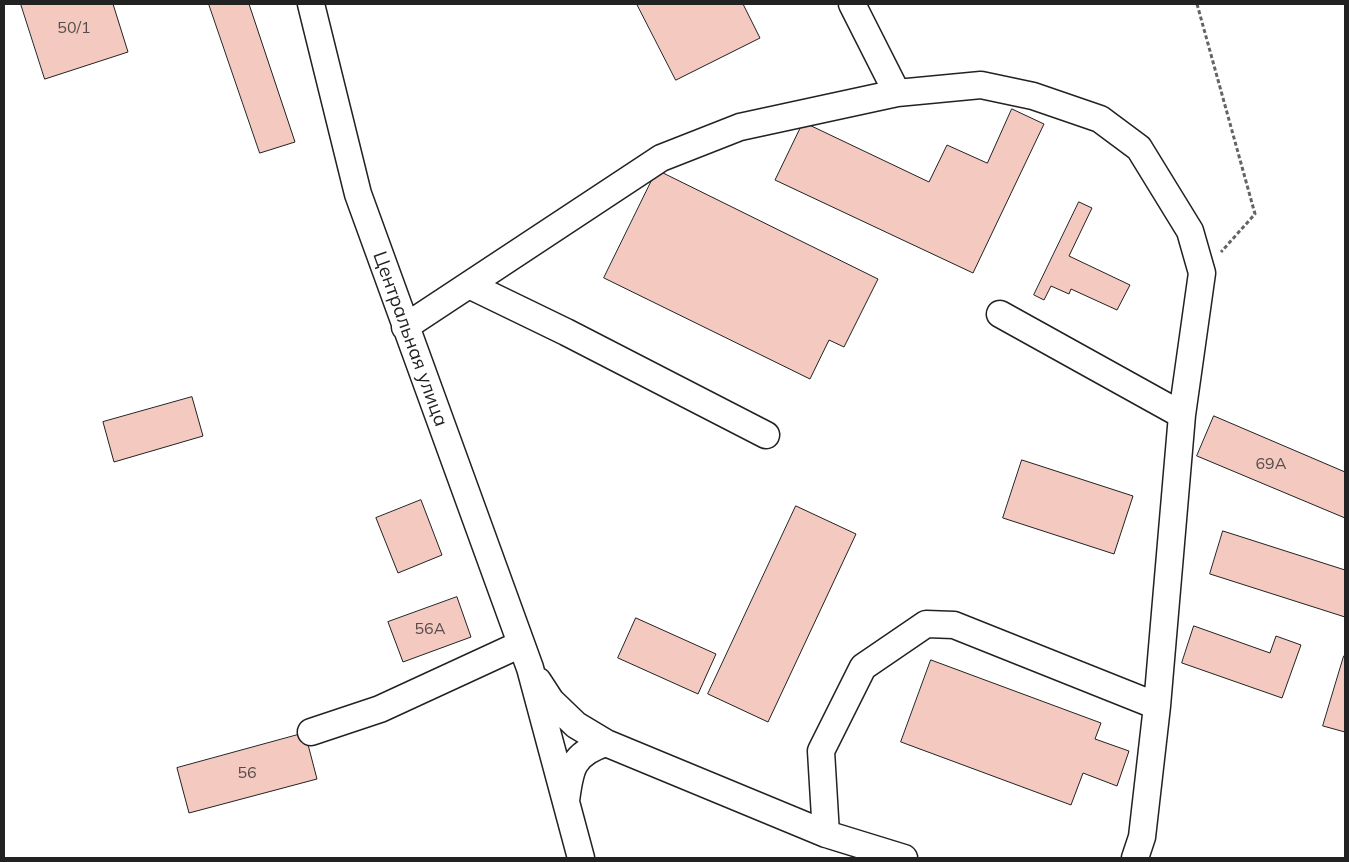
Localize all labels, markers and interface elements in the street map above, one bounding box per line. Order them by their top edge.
house number: 50/1 [57,18,91,38]
street label: Центральная улица [368,249,452,429]
house number: 69А [1256,454,1286,474]
house number: 56А [415,619,445,639]
house number: 56 [237,763,257,783]

